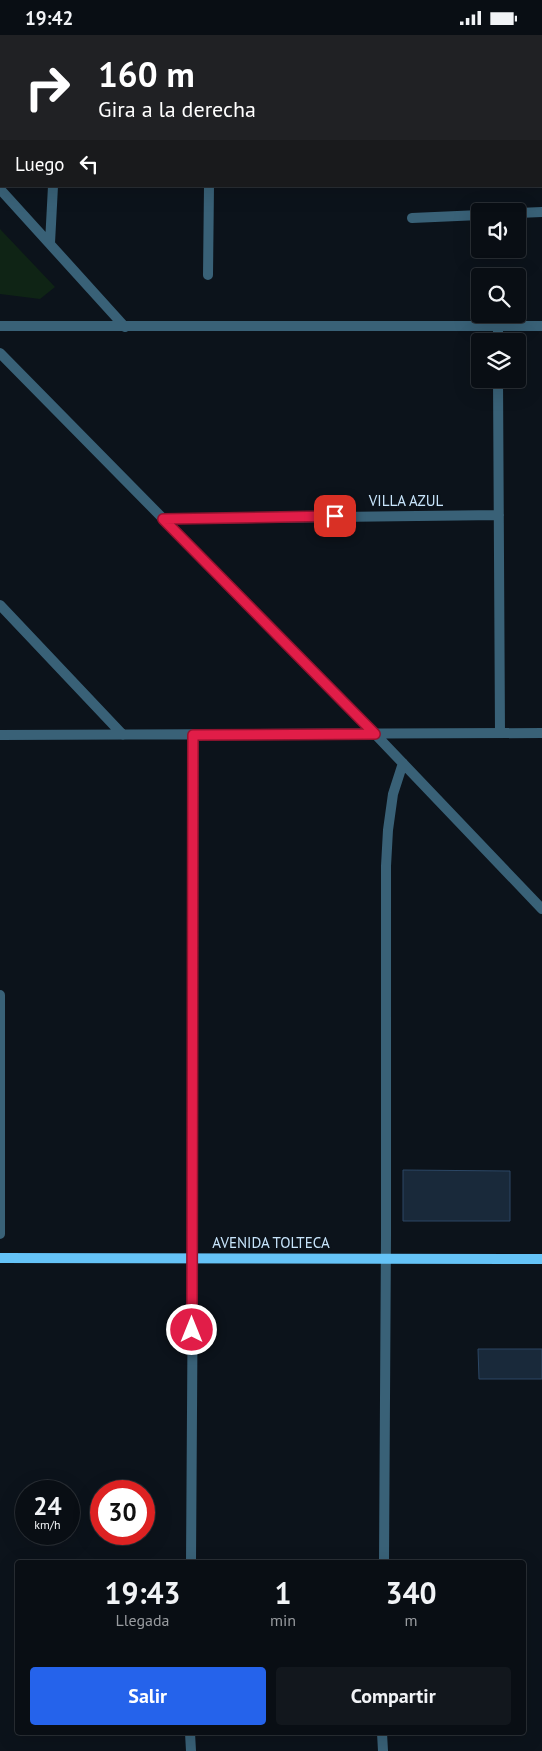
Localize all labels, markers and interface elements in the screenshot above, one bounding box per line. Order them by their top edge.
text: 19:42 [25,6,73,30]
text: 160 m [98,51,195,97]
icon: right [15,55,80,120]
text: Gira a la derecha [98,95,256,123]
icon: left [75,150,103,178]
text: Luego [15,152,65,176]
map controls [471,203,526,388]
button: sound [471,203,526,258]
button: search [471,268,526,323]
button: layers [471,333,526,388]
street label: VILLA AZUL [368,491,443,510]
pin [314,495,356,537]
icon: arrive [321,502,349,530]
street label: AVENIDA TOLTECA [212,1233,330,1252]
position arrow [165,1303,217,1355]
speed limit sign: 30 [90,1480,155,1545]
text: 24 [33,1490,62,1522]
text: km/h [34,1517,61,1532]
text: 19:43 [104,1573,181,1612]
text: 1 [275,1573,292,1612]
text: 340 [385,1573,437,1612]
text: Llegada [116,1610,169,1630]
text: min [270,1610,296,1630]
text: m [405,1610,418,1630]
button: Salir [30,1667,266,1725]
button: Compartir [276,1667,511,1725]

